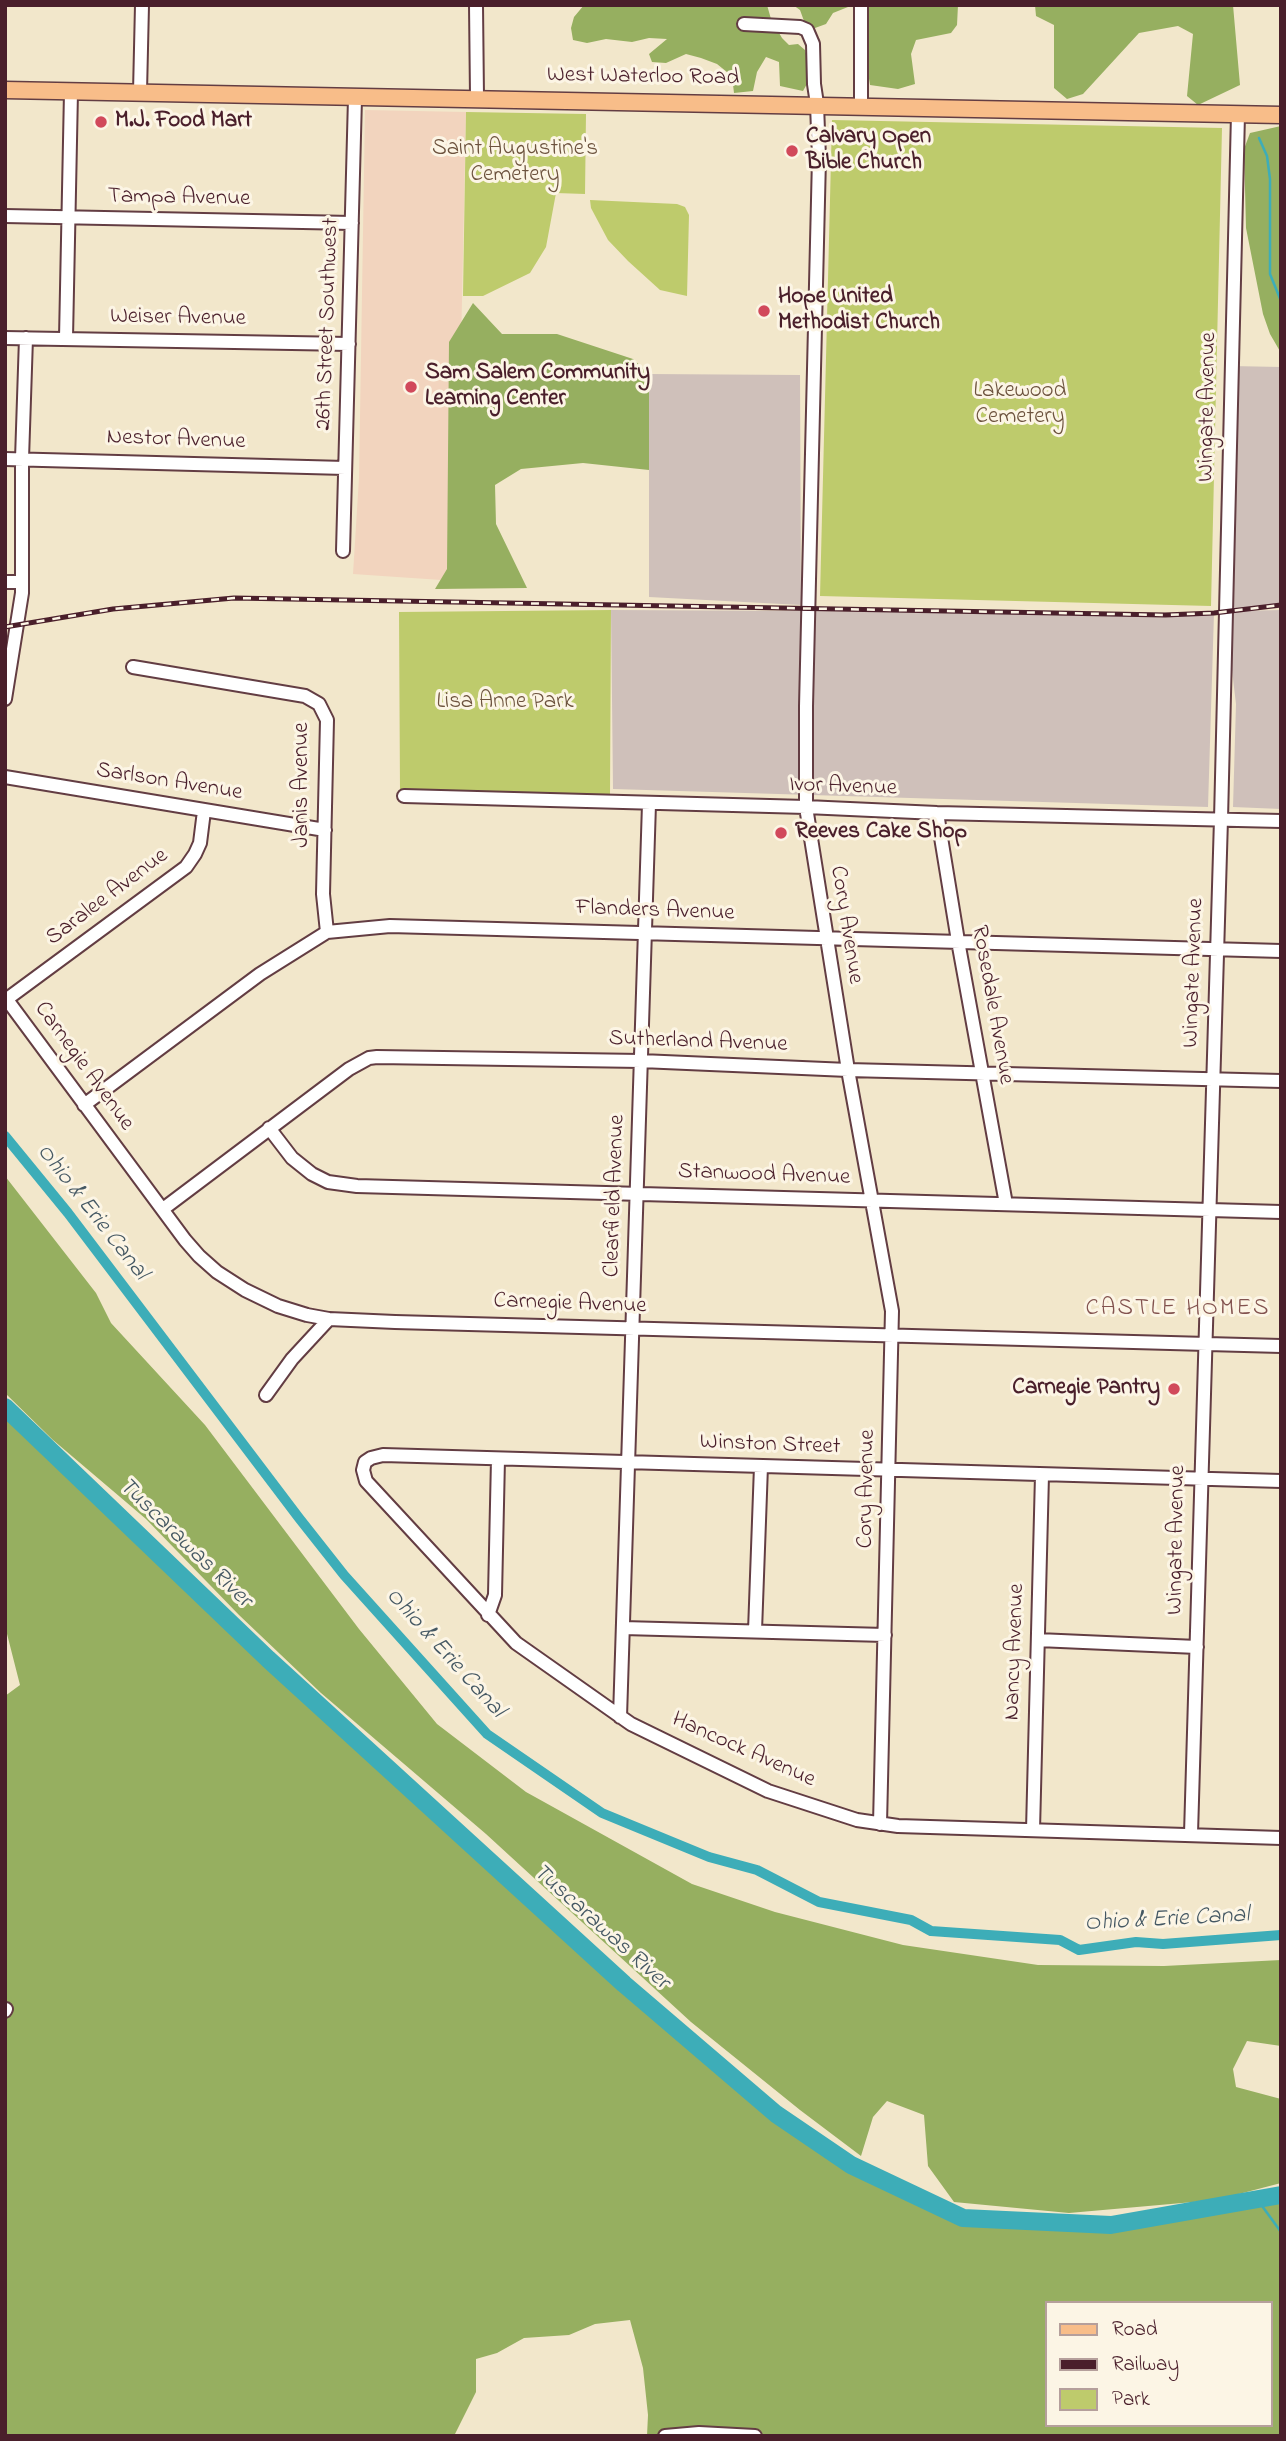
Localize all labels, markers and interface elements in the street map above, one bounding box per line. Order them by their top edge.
street label: West Waterloo Road [547,63,739,93]
place label: M.J. Food Mart [115,108,252,136]
marker: M.J. Food Mart [93,114,109,130]
place label: Calvary Open Bible Church [806,124,931,178]
park label: Saint Augustine's Cemetery [432,136,598,190]
marker: Calvary Open Bible Church [784,143,800,159]
street label: Tampa Avenue [107,184,251,214]
street label: 26th Street Southwest [311,217,347,431]
place label: Hope United Methodist Church [778,284,940,338]
marker: Hope United Methodist Church [756,303,772,319]
street label: Weiser Avenue [110,304,246,334]
street label: Wingate Avenue [1194,332,1224,482]
place label: Sam Salem Community Learning Center [425,360,650,414]
park label: Lakewood Cemetery [973,378,1067,432]
marker: Sam Salem Community Learning Center [403,379,419,395]
street label: Nestor Avenue [106,425,246,457]
park label: Lisa Anne Park [437,689,573,717]
street label: Janis Avenue [289,722,317,848]
street label: Sarlson Avenue [94,758,244,808]
street label: Ivor Avenue [789,772,897,804]
place label: Reeves Cake Shop [795,819,967,847]
marker: Reeves Cake Shop [773,825,789,841]
street label: Saralee Avenue [42,843,174,953]
street label: Cory Avenue [822,864,868,986]
street label: Flanders Avenue [575,895,735,929]
street label: Wingate Avenue [1179,898,1211,1048]
street label: Rosedale Avenue [963,923,1019,1087]
street label: Carnegie Avenue [27,997,139,1137]
street label: Sutherland Avenue [608,1026,788,1060]
street label: Clearfield Avenue [599,1114,633,1278]
water label: Ohio & Erie Canal [29,1139,153,1287]
street label: Stanwood Avenue [677,1159,851,1193]
street label: Carnegie Avenue [493,1289,647,1321]
district label: CASTLE HOMES [1087,1296,1269,1324]
place label: Carnegie Pantry [1012,1375,1160,1403]
marker: Carnegie Pantry [1166,1381,1182,1397]
street label: Cory Avenue [853,1429,883,1549]
street label: Winston Street [699,1430,841,1462]
street label: Wingate Avenue [1163,1465,1193,1615]
water label: Tuscarawas River [111,1473,257,1615]
water label: Ohio & Erie Canal [378,1583,510,1725]
street label: Nancy Avenue [1000,1583,1032,1721]
street label: Hancock Avenue [667,1707,819,1795]
water label: Tuscarawas River [525,1859,675,1997]
water label: Ohio & Erie Canal [1084,1902,1250,1940]
legend [1044,2301,1272,2427]
text: Road [1112,2315,1158,2345]
text: Railway [1112,2350,1179,2380]
text: Park [1112,2385,1150,2415]

